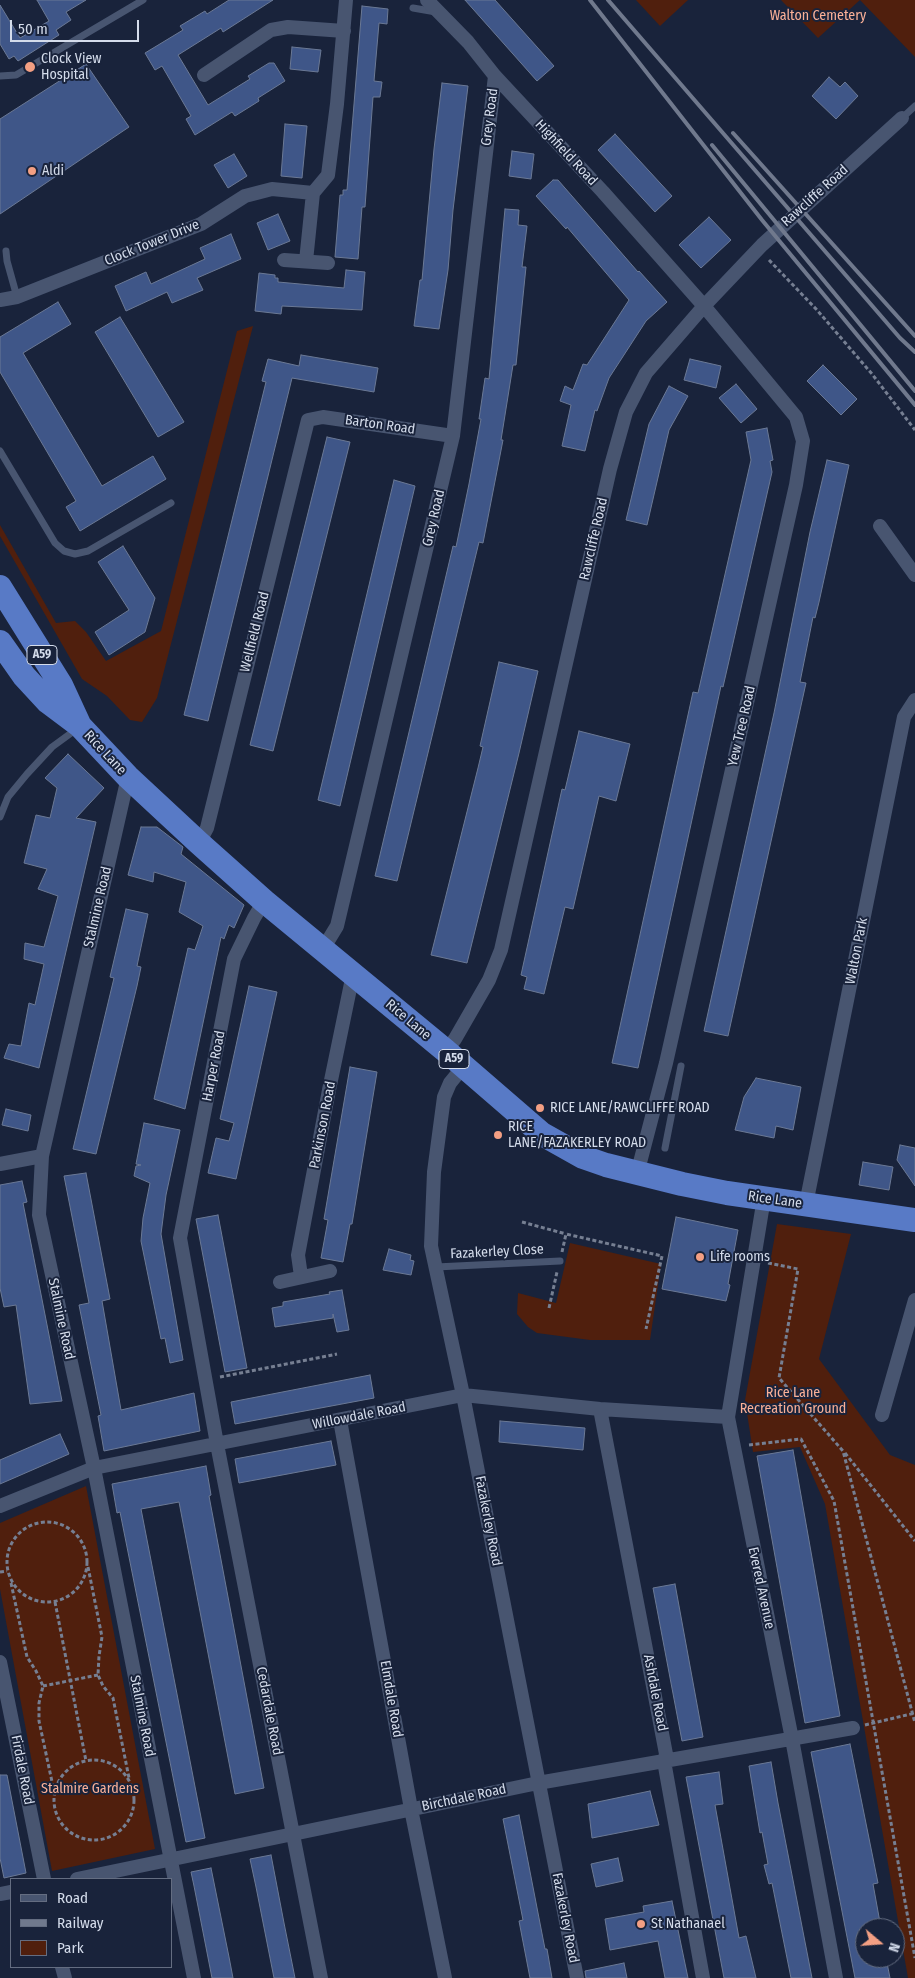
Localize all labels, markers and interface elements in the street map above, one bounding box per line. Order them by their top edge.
park label: Walton Cemetery [770,8,866,24]
scale bar [12,10,141,42]
text: 50 m [18,20,48,38]
place label: Clock View Hospital [41,51,102,84]
marker: Clock View Hospital [23,60,37,74]
street label: Grey Road [478,87,502,147]
street label: Highfield Road [531,117,601,189]
street label: Rawcliffe Road [778,162,852,230]
place label: Aldi [42,163,64,179]
marker: Aldi [26,165,38,177]
street label: Clock Tower Drive [102,216,202,270]
street label: Barton Road [344,412,416,438]
street label: Grey Road [419,488,449,548]
street label: Rawcliffe Road [576,496,612,582]
street label: Wellfield Road [237,590,273,674]
road number: A59 [27,646,57,664]
street label: Yew Tree Road [725,684,759,768]
street label: Rice Lane [80,727,130,779]
street label: Stalmine Road [81,865,115,949]
street label: Walton Park [842,916,872,986]
street label: Rice Lane [382,996,434,1044]
street label: Harper Road [199,1029,229,1103]
road number: A59 [439,1050,469,1068]
street label: Parkinson Road [306,1080,340,1170]
place label: RICE LANE/RAWCLIFFE ROAD [550,1100,710,1116]
marker: RICE LANE/RAWCLIFFE ROAD [534,1102,546,1114]
place label: RICE LANE/FAZAKERLEY ROAD [508,1119,646,1152]
marker: RICE LANE/FAZAKERLEY ROAD [492,1129,504,1141]
street label: Rice Lane [747,1188,803,1212]
street label: Fazakerley Close [450,1241,544,1263]
place label: Life rooms [710,1249,770,1265]
marker: Life rooms [694,1251,706,1263]
street label: Stalmine Road [44,1277,78,1361]
park label: Rice Lane Recreation Ground [740,1385,846,1418]
street label: Willowdale Road [311,1399,407,1433]
street label: Fazakerley Road [471,1474,505,1568]
street label: Evered Avenue [744,1545,778,1631]
street label: Ashdale Road [639,1653,671,1733]
street label: Elmdale Road [376,1659,406,1739]
street label: Cedardale Road [252,1665,286,1757]
street label: Stalmine Road [126,1674,158,1758]
street label: Firdale Road [7,1734,37,1806]
park label: Stalmire Gardens [41,1781,139,1797]
street label: Birchdale Road [420,1781,508,1815]
street label: Fazakerley Road [548,1871,582,1965]
legend [10,1878,172,1968]
text: Road [57,1889,88,1907]
text: Railway [57,1914,104,1932]
place label: St Nathanael [651,1916,725,1932]
marker: St Nathanael [635,1918,647,1930]
north arrow [855,1918,905,1968]
text: Park [57,1939,84,1957]
text: N [884,1941,903,1954]

